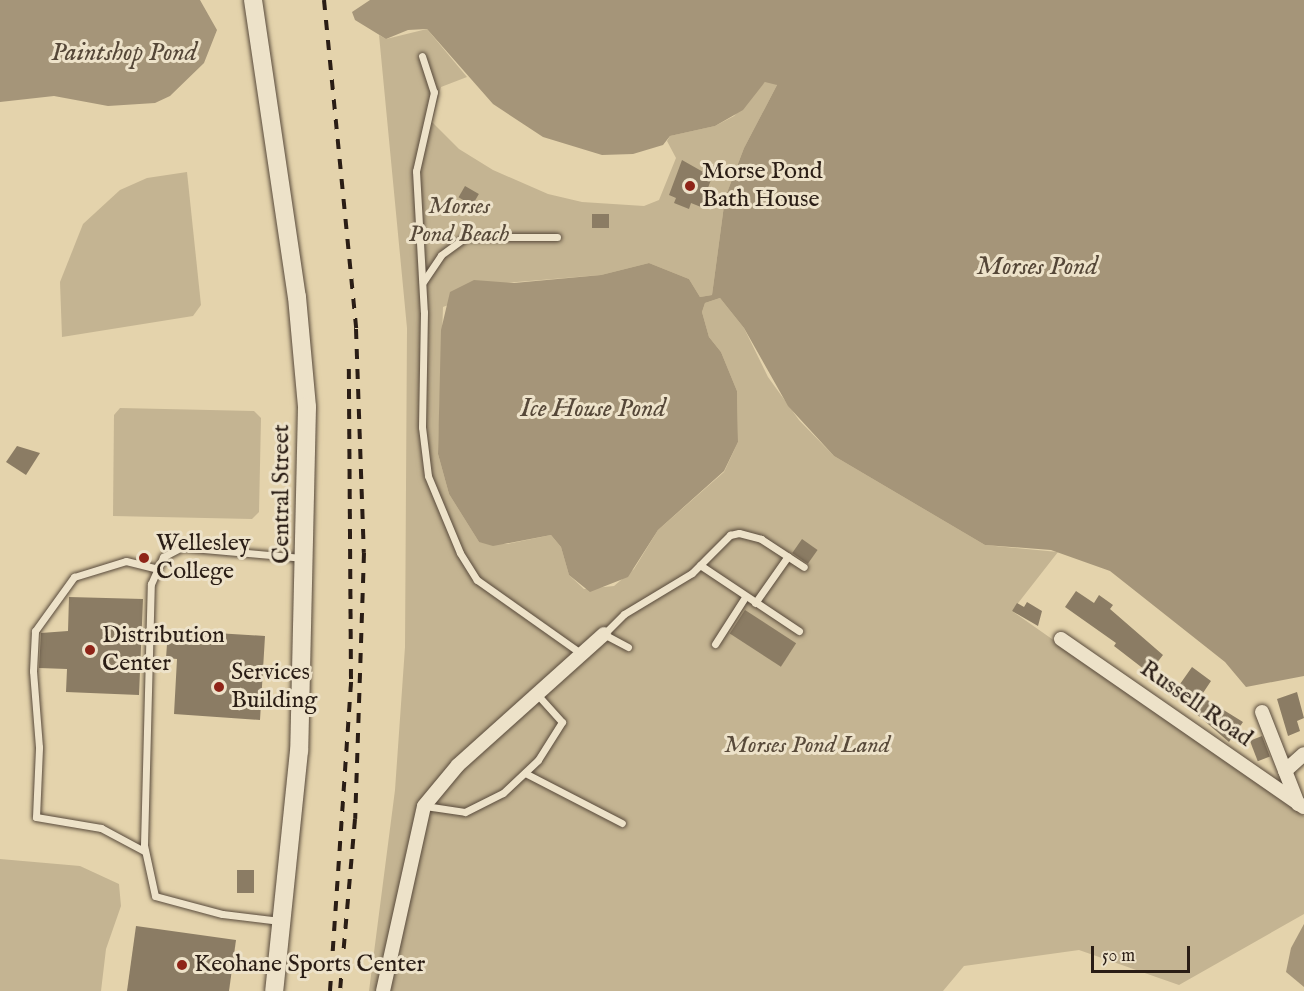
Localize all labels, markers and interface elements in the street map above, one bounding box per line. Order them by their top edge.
water label: Paintshop Pond [51,37,197,69]
place label: Morse Pond Bath House [702,158,823,214]
marker: Morse Pond Bath House [683,179,697,193]
park label: Morses Pond Beach [409,193,509,249]
water label: Morses Pond [976,251,1098,283]
water label: Ice House Pond [520,393,666,425]
street label: Central Street [268,424,296,564]
place label: Wellesley College [156,530,250,586]
marker: Wellesley College [137,551,151,565]
place label: Distribution Center [102,622,225,678]
marker: Distribution Center [83,643,97,657]
street label: Russell Road [1134,655,1258,753]
place label: Services Building [231,659,317,715]
marker: Services Building [212,680,226,694]
park label: Morses Pond Land [724,732,890,760]
scale bar [1094,934,1193,972]
text: 50 m [1102,945,1135,968]
place label: Keohane Sports Center [194,951,425,979]
marker: Keohane Sports Center [175,958,189,972]

